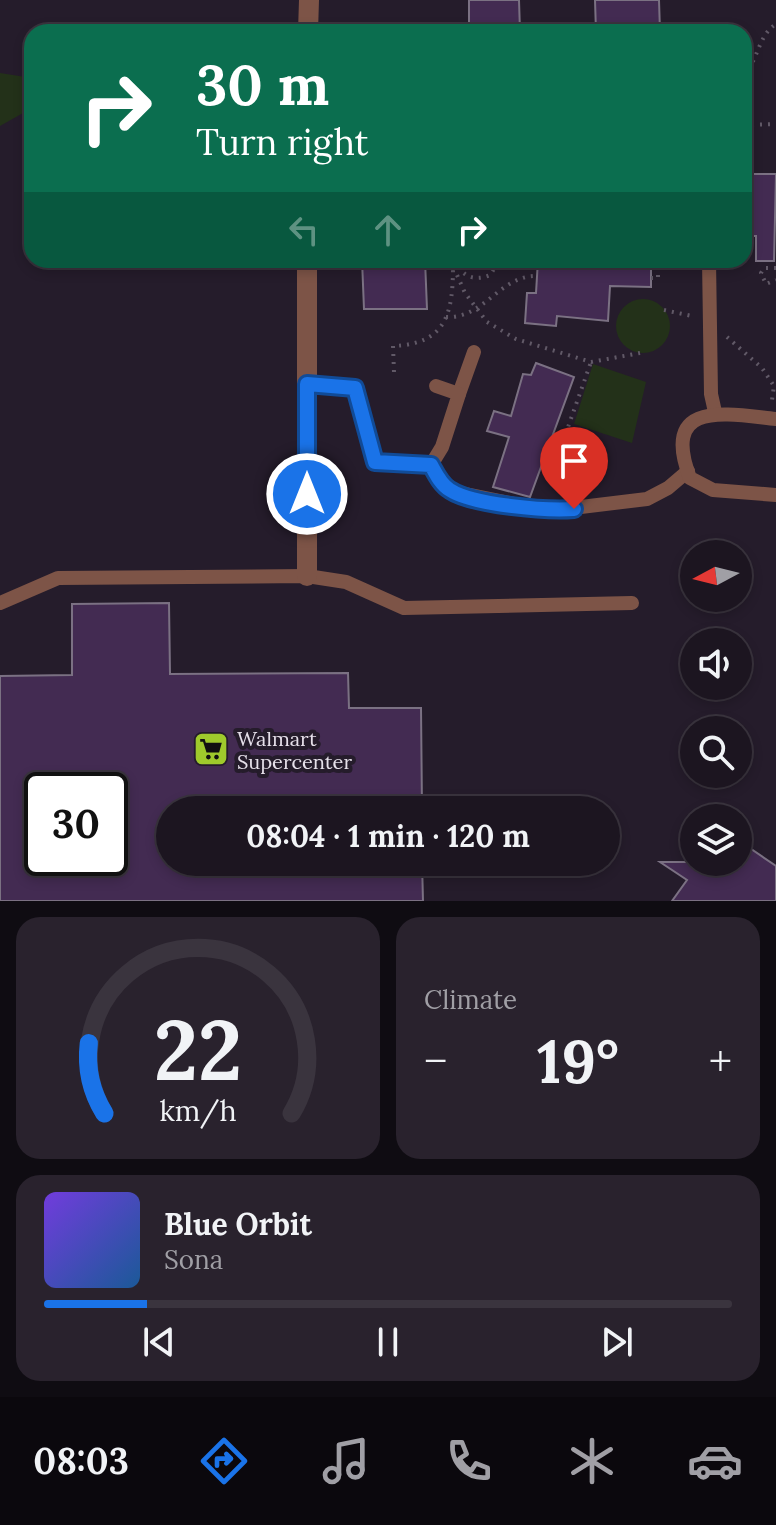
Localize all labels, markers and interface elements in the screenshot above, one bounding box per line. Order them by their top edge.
text: 30 m [196,49,329,120]
icon: right [64,56,168,160]
text: Turn right [196,119,369,165]
icon: left [282,208,326,252]
icon: ahead [366,208,410,252]
icon: right [450,208,494,252]
pin [540,427,608,509]
icon: arrive [552,439,596,483]
position arrow [265,452,349,536]
north arrow [680,540,752,612]
map controls [680,540,752,876]
button: sound [680,628,752,700]
button: search [680,716,752,788]
place label: Walmart Supercenter [237,726,352,774]
supermarket icon: Walmart Supercenter [192,730,230,768]
speed limit sign: 30 [24,772,128,876]
button: layers [680,804,752,876]
text: 08:04 · 1 min · 120 m [246,817,530,855]
text: Climate [424,983,517,1016]
text: 22 [154,996,242,1103]
text: 19° [537,1023,619,1099]
text: − [424,1033,447,1089]
text: + [709,1033,732,1089]
text: km/h [159,1092,237,1129]
text: Blue Orbit [164,1205,312,1243]
text: Sona [164,1243,223,1276]
icon: previous [137,1320,181,1364]
icon: pause [366,1320,410,1364]
icon: next [595,1320,639,1364]
icon: directions [196,1433,252,1489]
icon: music [318,1433,374,1489]
icon: phone [441,1433,497,1489]
icon: climate [564,1433,620,1489]
icon: car [687,1433,743,1489]
text: 08:03 [33,1438,129,1484]

